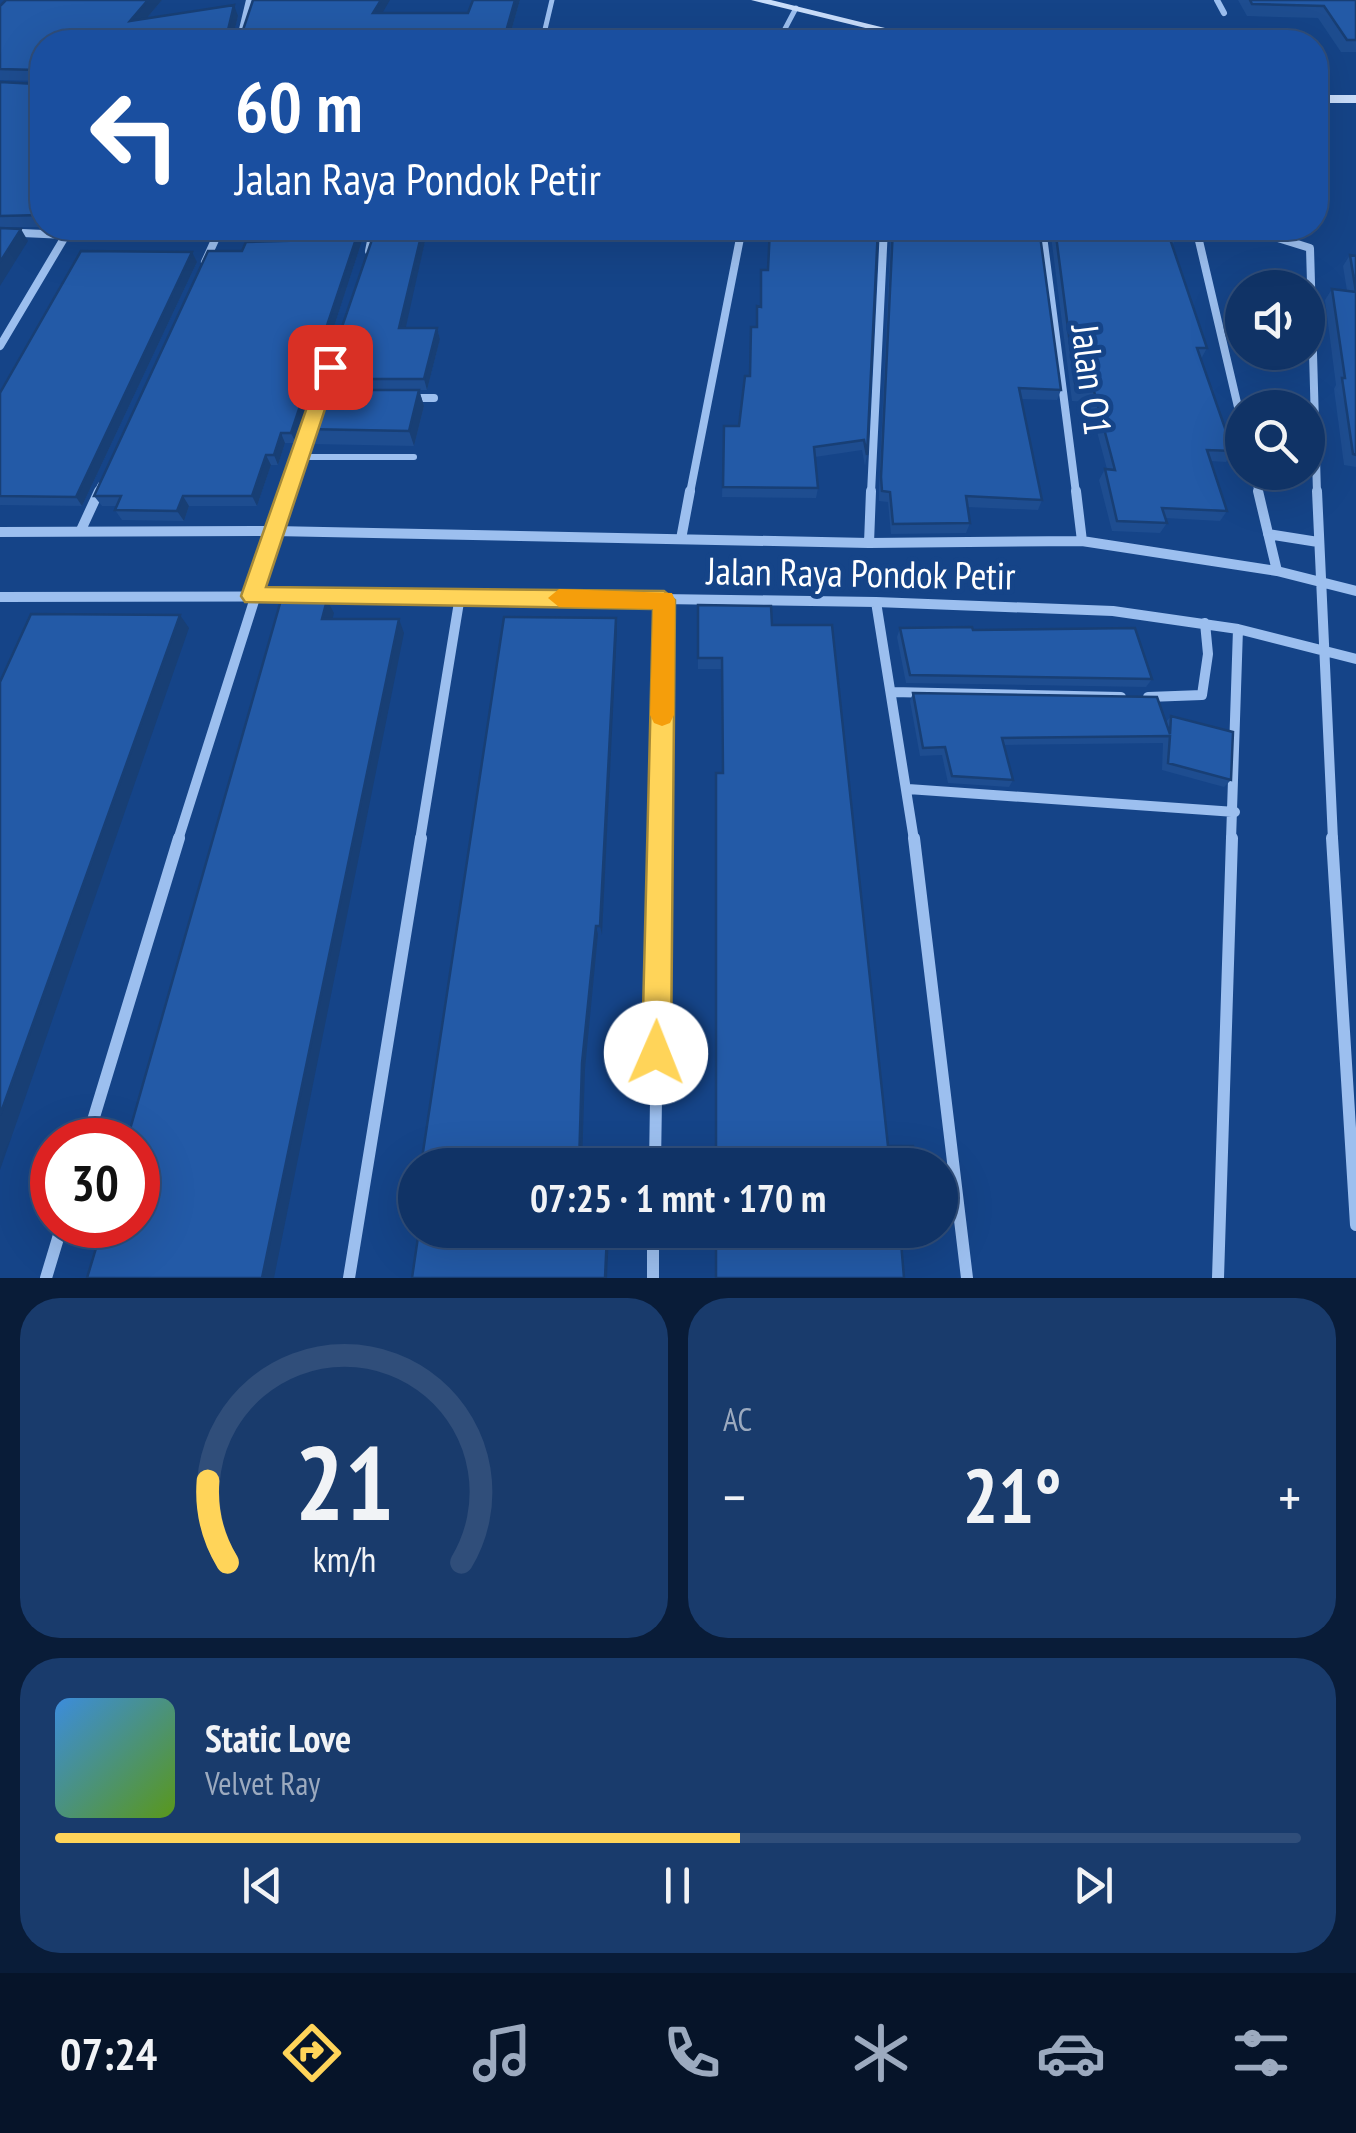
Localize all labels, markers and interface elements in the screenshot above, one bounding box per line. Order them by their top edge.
text: 60 m [235,61,363,151]
icon: left [70,70,200,200]
text: Jalan Raya Pondok Petir [235,149,601,207]
map controls [1225,270,1325,490]
button: sound [1225,270,1325,370]
street label: Jalan O1 [1061,321,1124,438]
pin [288,325,373,410]
icon: arrive [303,340,358,395]
button: search [1225,390,1325,490]
street label: Jalan Raya Pondok Petir [705,545,1016,600]
position arrow [604,1001,708,1105]
speed limit sign: 30 [30,1118,160,1248]
text: 07:25 · 1 mnt · 170 m [530,1173,826,1222]
text: AC [723,1398,752,1440]
text: 21 [294,1414,394,1549]
text: 21° [962,1447,1062,1544]
text: − [723,1461,746,1532]
text: + [1278,1461,1301,1532]
text: km/h [312,1536,376,1582]
text: Static Love [205,1713,351,1762]
text: Velvet Ray [205,1762,320,1804]
icon: previous [235,1858,290,1913]
icon: pause [650,1858,705,1913]
icon: next [1066,1858,1121,1913]
icon: directions [277,2018,347,2088]
icon: music [467,2018,537,2088]
icon: phone [657,2018,727,2088]
icon: climate [846,2018,916,2088]
icon: car [1036,2018,1106,2088]
icon: filters [1226,2018,1296,2088]
text: 07:24 [60,2024,157,2082]

